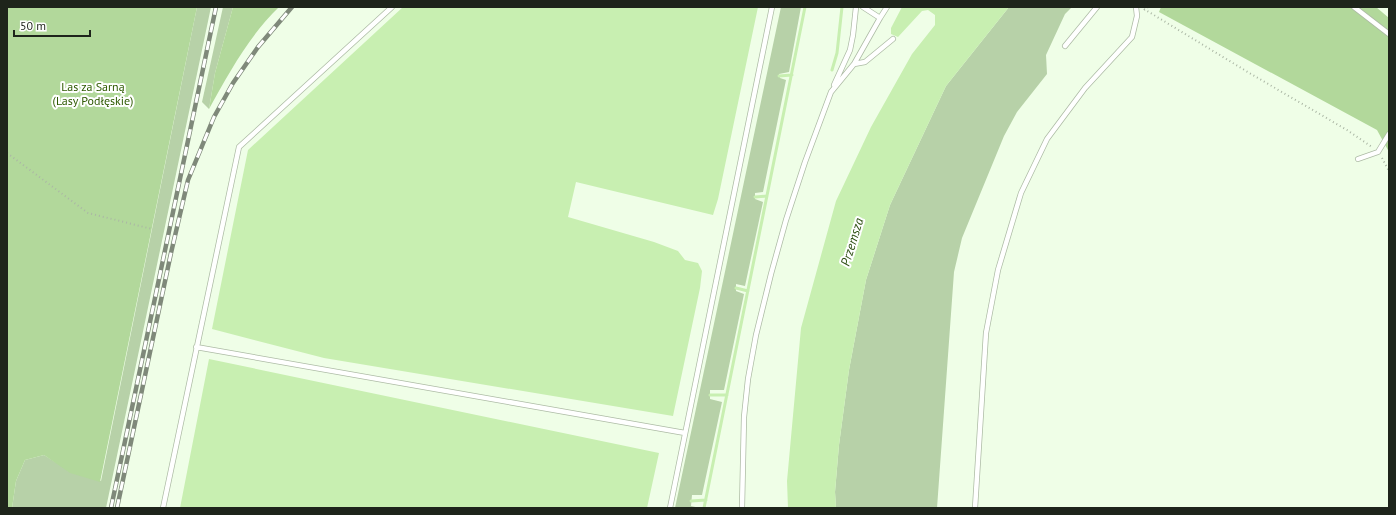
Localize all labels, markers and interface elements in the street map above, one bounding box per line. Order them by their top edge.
scale bar [14,12,90,38]
text: 50 m [20,18,46,33]
park label: Las za Sarną (Lasy Podłęskie) [53,79,133,108]
water label: Przemsza [837,215,868,268]

